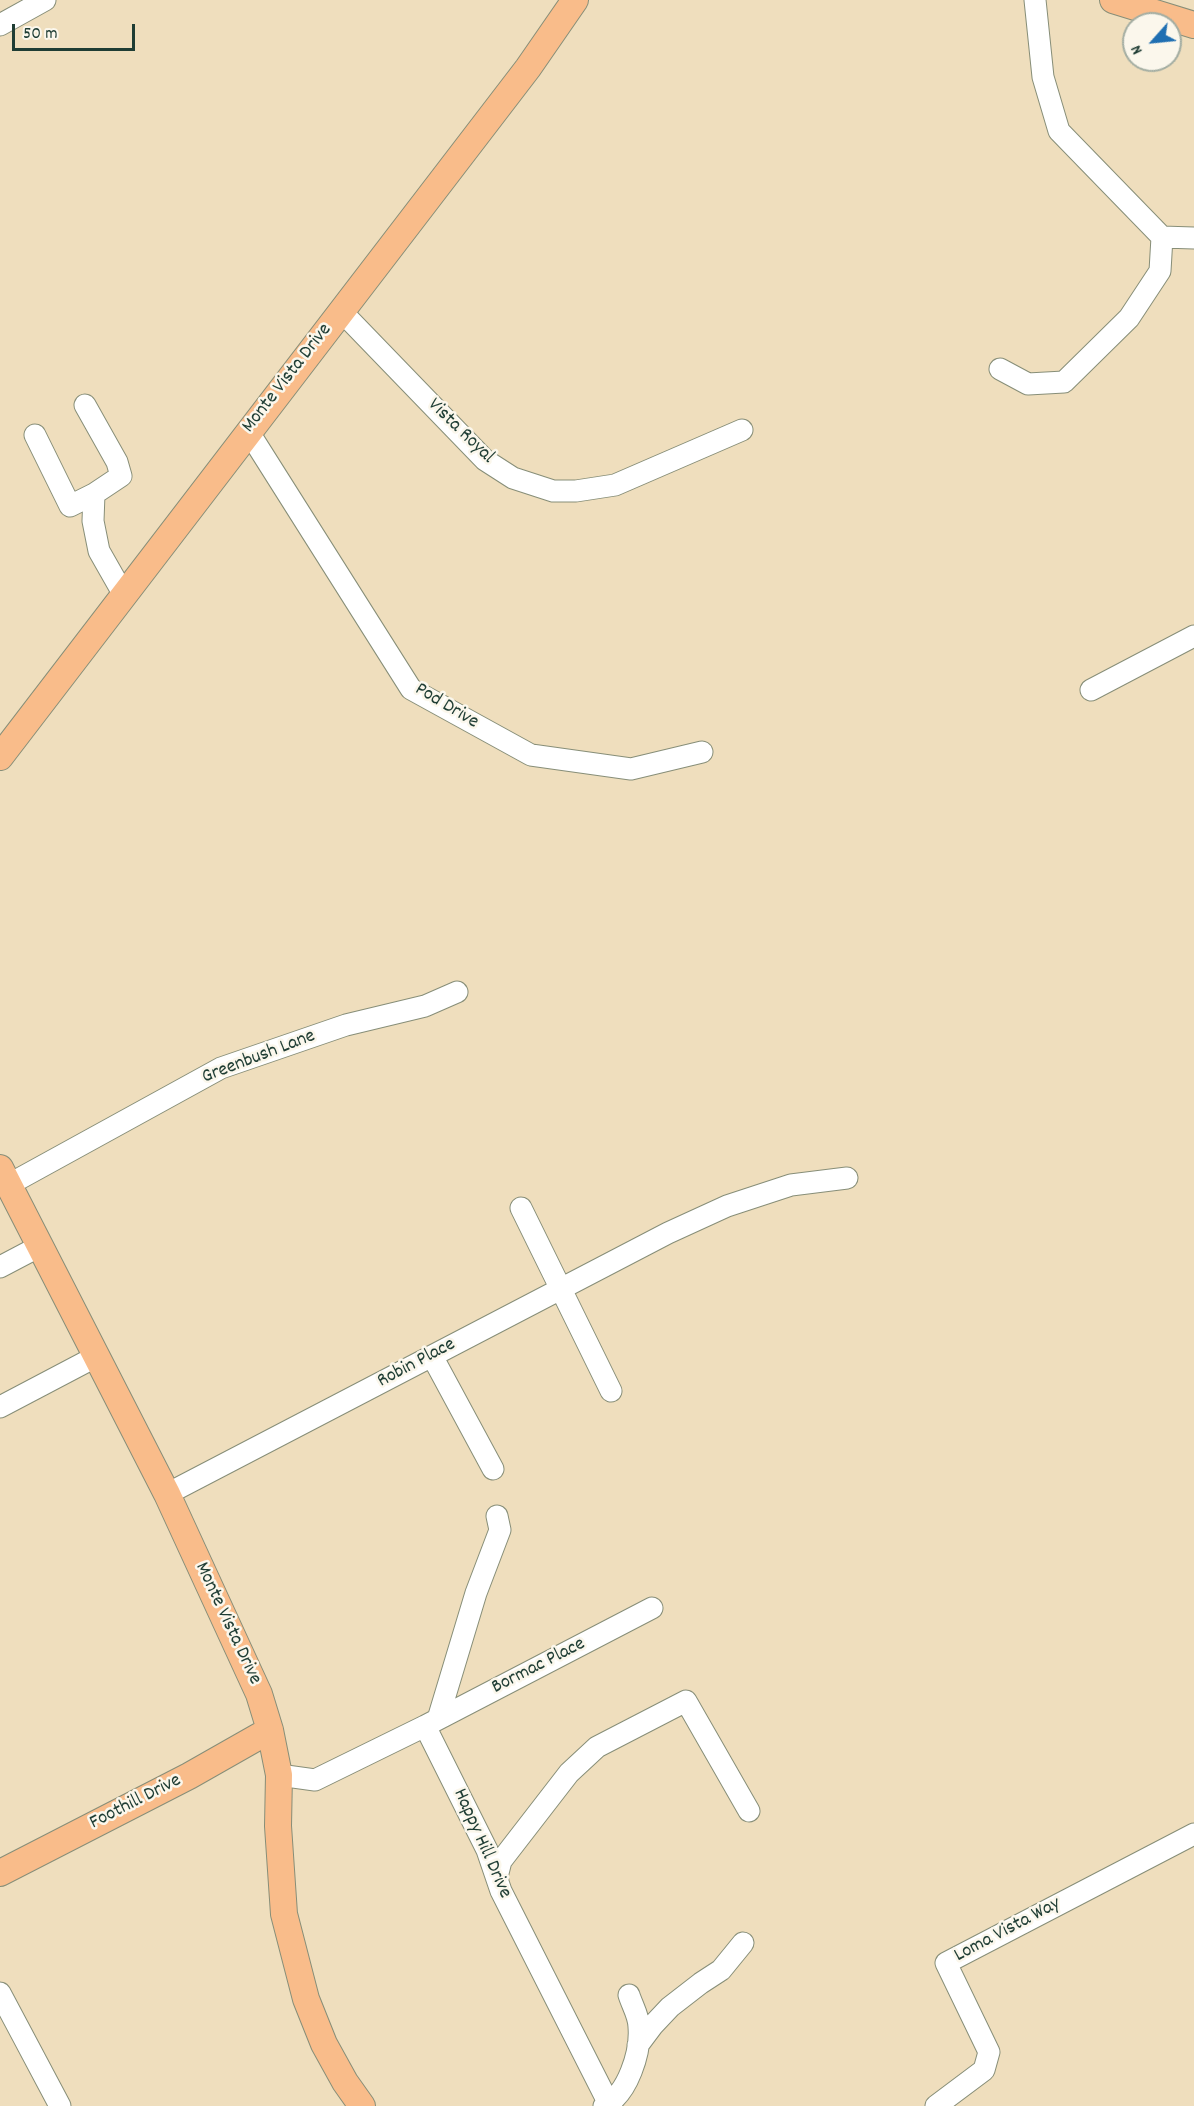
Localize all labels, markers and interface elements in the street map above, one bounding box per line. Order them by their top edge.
scale bar [15,12,138,50]
north arrow [1122,12,1182,72]
text: 50 m [23,22,58,47]
text: N [1125,41,1149,58]
street label: Monte Vista Drive [238,320,338,438]
street label: Vista Royal [421,394,499,470]
street label: Pod Drive [410,679,482,735]
street label: Greenbush Lane [199,1025,319,1091]
street label: Robin Place [374,1333,460,1395]
street label: Monte Vista Drive [188,1559,266,1689]
street label: Bormac Place [488,1633,590,1701]
street label: Foothill Drive [86,1770,186,1836]
street label: Happy Hill Drive [446,1786,516,1902]
street label: Loma Vista Way [951,1893,1065,1969]

